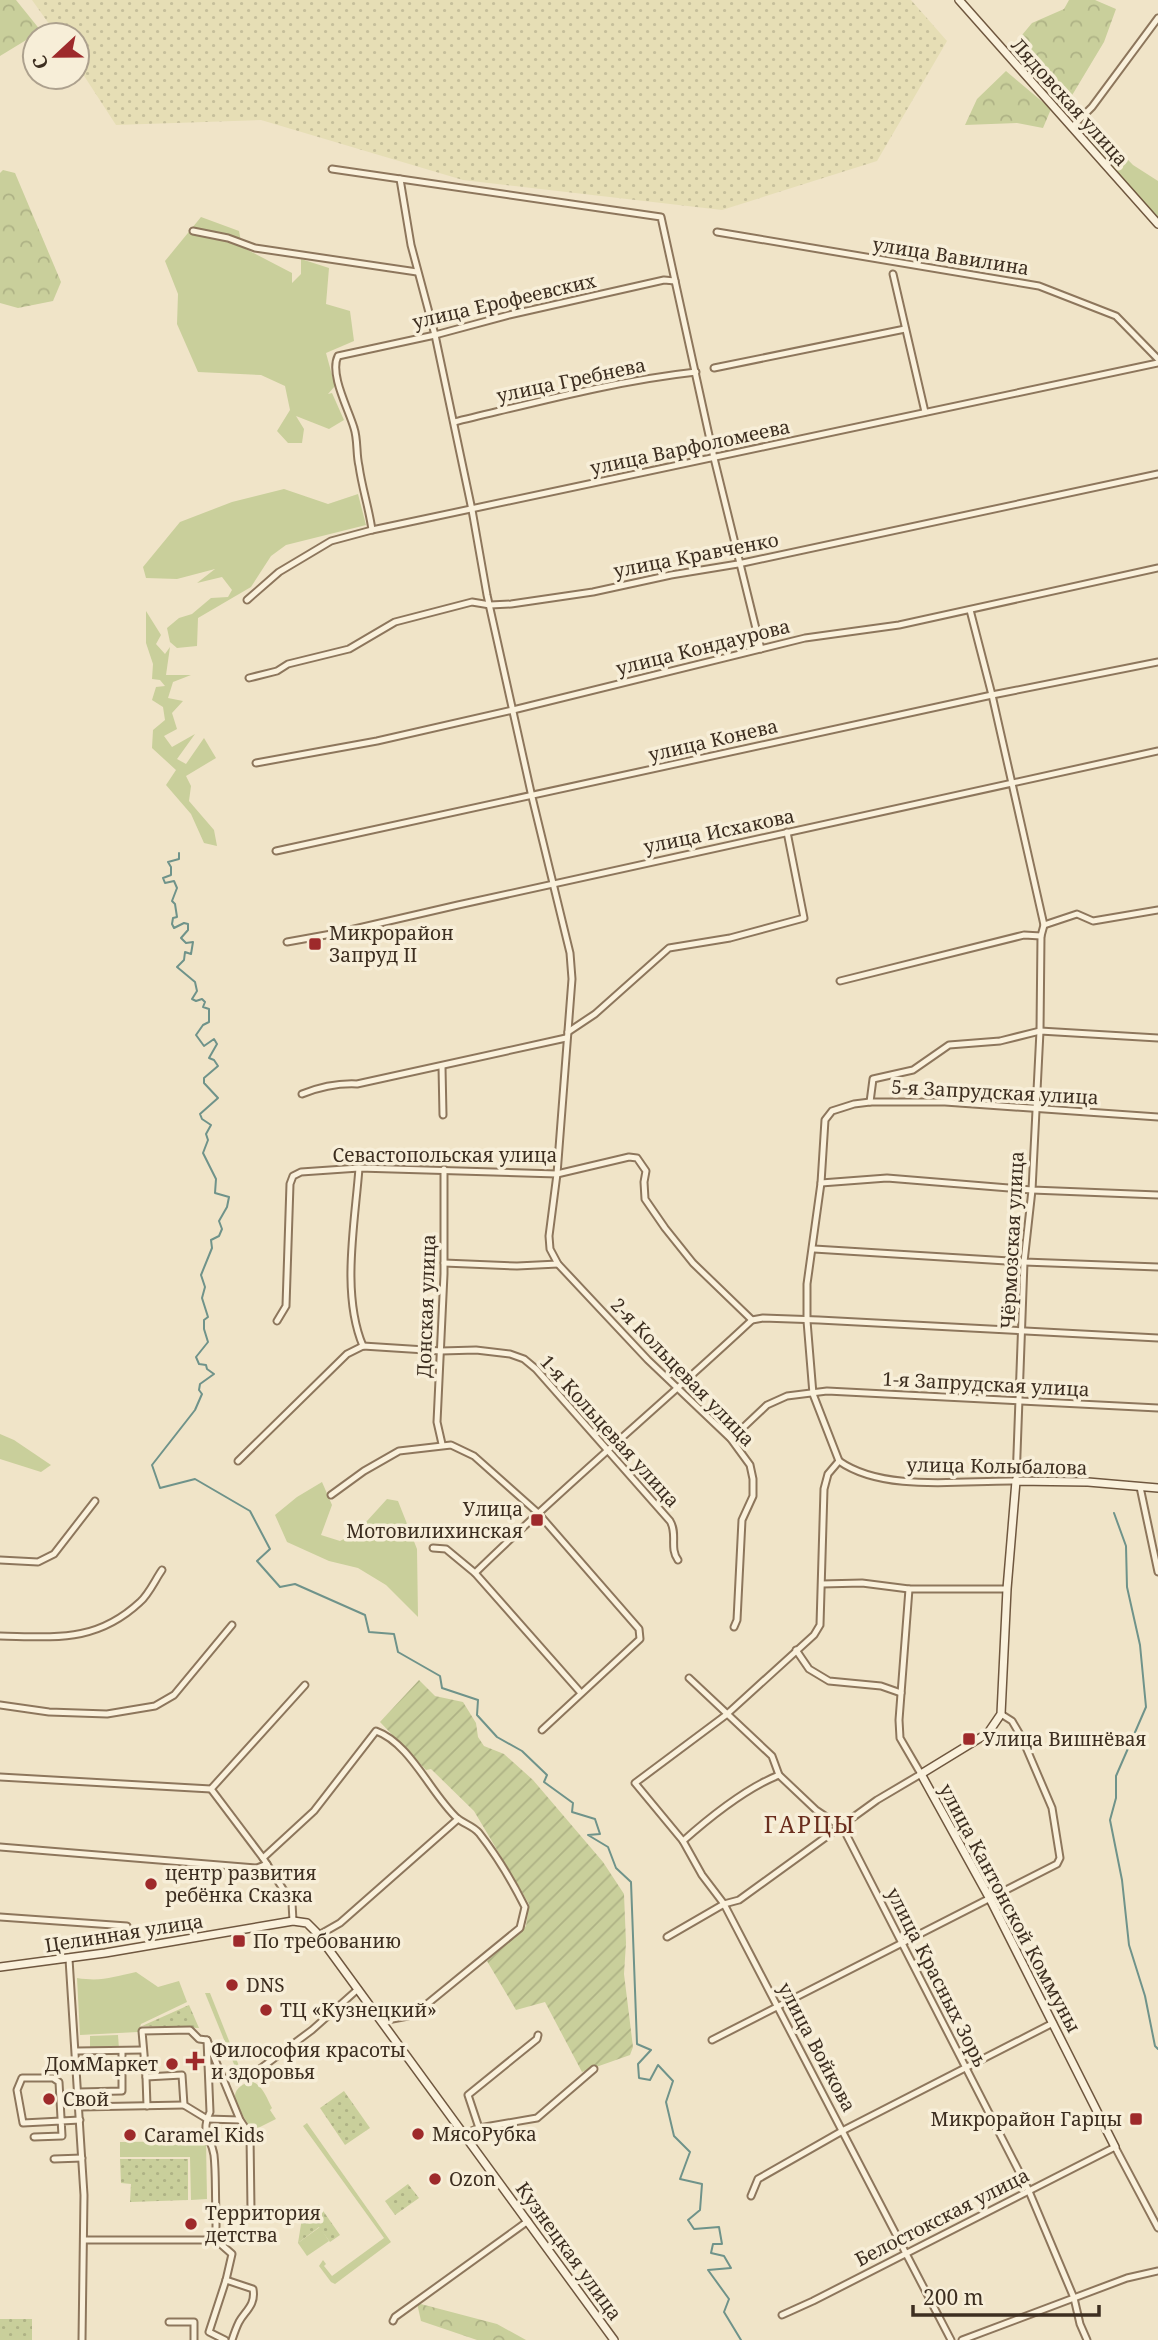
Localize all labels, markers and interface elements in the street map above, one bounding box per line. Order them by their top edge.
north arrow [21,21,91,91]
street label: Лядовская улица [1006,32,1134,172]
text: С [26,52,55,73]
street label: улица Вавилина [871,231,1031,281]
street label: улица Ерофеевских [410,267,598,335]
street label: улица Гребнева [494,351,648,409]
street label: улица Варфоломеева [588,413,792,481]
street label: улица Кравченко [611,526,781,584]
street label: улица Кондаурова [613,613,793,681]
street label: улица Конева [646,712,780,768]
street label: улица Исхакова [641,802,797,860]
place label: Микрорайон Запруд II [329,920,454,968]
marker: Микрорайон Запруд II [307,936,323,952]
street label: 5-я Запрудская улица [891,1074,1099,1110]
street label: Севастопольская улица [333,1142,557,1168]
street label: Чёрмозская улица [994,1150,1030,1330]
street label: Донская улица [411,1234,441,1378]
street label: 2-я Кольцевая улица [605,1292,761,1452]
street label: 1-я Кольцевая улица [534,1349,686,1513]
street label: 1-я Запрудская улица [882,1366,1090,1402]
street label: улица Колыбалова [906,1451,1088,1481]
place label: Улица Мотовилихинская [346,1496,523,1544]
marker: Улица Мотовилихинская [529,1512,545,1528]
place label: Улица Вишнёвая [983,1726,1147,1752]
marker: Улица Вишнёвая [961,1731,977,1747]
street label: улица Кантонской Коммуны [933,1779,1087,2037]
district label: ГАРЦЫ [764,1808,856,1840]
place label: центр развития ребёнка Сказка [165,1860,317,1908]
marker: центр развития ребёнка Сказка [143,1876,159,1892]
street label: улица Красных Зорь [880,1883,994,2071]
street label: Целинная улица [43,1908,205,1958]
place label: По требованию [253,1928,401,1954]
marker: По требованию [231,1933,247,1949]
place label: DNS [246,1972,285,1998]
marker: DNS [224,1977,240,1993]
street label: улица Войкова [772,1978,862,2116]
place label: ТЦ «Кузнецкий» [280,1997,437,2023]
marker: ТЦ «Кузнецкий» [258,2002,274,2018]
place label: Философия красоты и здоровья [211,2037,406,2085]
place label: ДомМаркет [45,2051,158,2077]
marker: Философия красоты и здоровья [185,2051,205,2071]
marker: ДомМаркет [164,2056,180,2072]
place label: Свой [63,2086,109,2112]
marker: Свой [41,2091,57,2107]
place label: Микрорайон Гарцы [931,2106,1122,2132]
marker: Микрорайон Гарцы [1128,2111,1144,2127]
place label: МясоРубка [432,2121,537,2147]
place label: Caramel Kids [144,2122,264,2148]
marker: МясоРубка [410,2126,426,2142]
marker: Caramel Kids [122,2127,138,2143]
street label: Белостокская улица [850,2162,1034,2272]
place label: Ozon [449,2166,496,2192]
marker: Ozon [427,2171,443,2187]
street label: Кузнецкая улица [510,2177,628,2325]
place label: Территория детства [205,2200,321,2248]
marker: Территория детства [183,2216,199,2232]
scale bar [913,2274,1098,2318]
text: 200 m [923,2283,984,2311]

